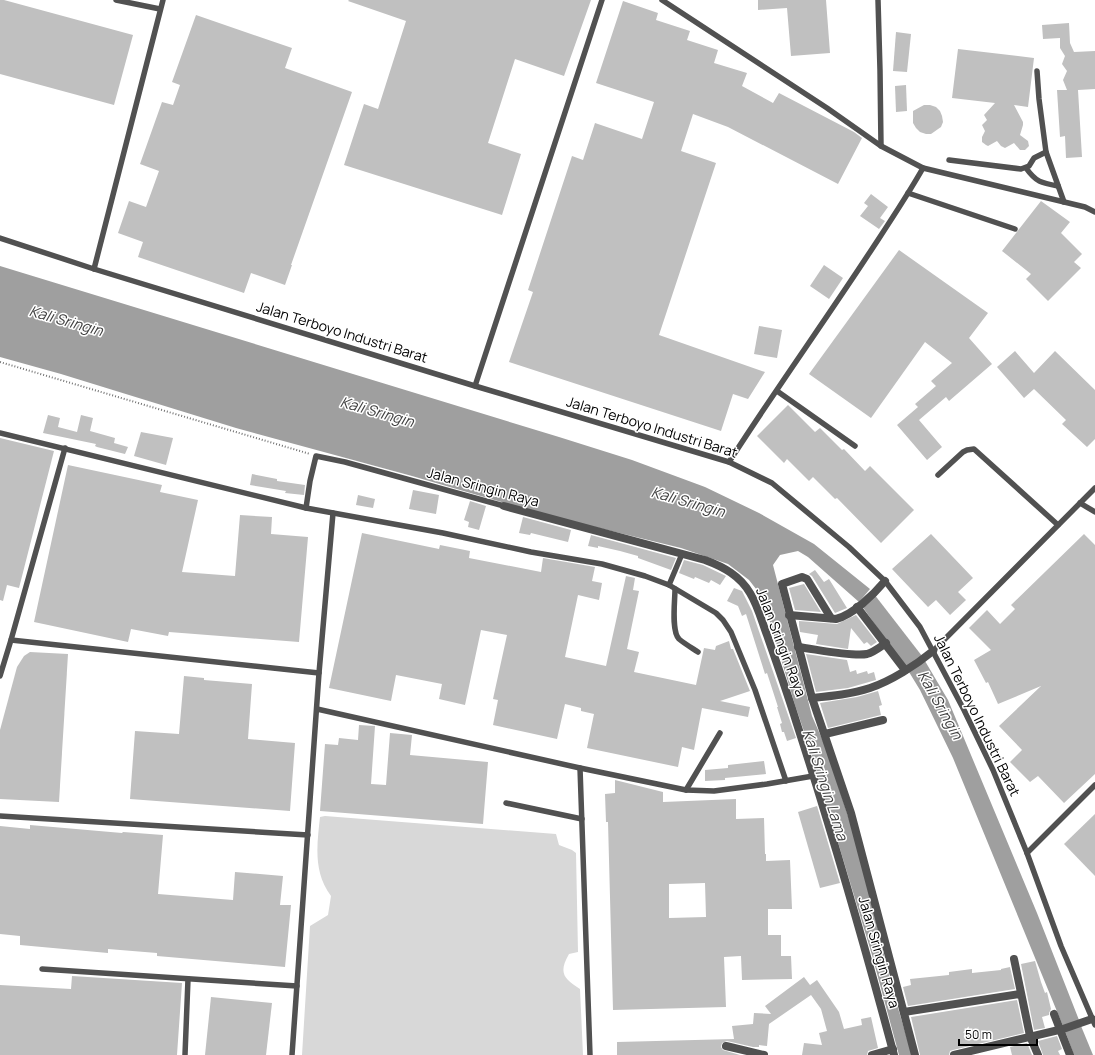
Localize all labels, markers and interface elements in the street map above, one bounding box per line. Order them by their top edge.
street label: Jalan Terboyo Industri Barat [254,296,430,367]
water label: Kali Sringin [27,300,106,341]
water label: Kali Sringin [338,391,417,432]
street label: Jalan Terboyo Industri Barat [564,391,740,462]
street label: Jalan Sringin Raya [425,462,541,511]
water label: Kali Sringin [649,481,728,522]
street label: Jalan Sringin Raya [752,585,811,699]
street label: Jalan Terboyo Industri Barat [930,631,1025,799]
water label: Kali Sringin [913,667,968,744]
water label: Kali Sringin Lama [798,727,854,844]
street label: Jalan Sringin Raya [854,894,905,1010]
scale bar [959,1021,1037,1047]
text: 50 m [965,1026,992,1043]

